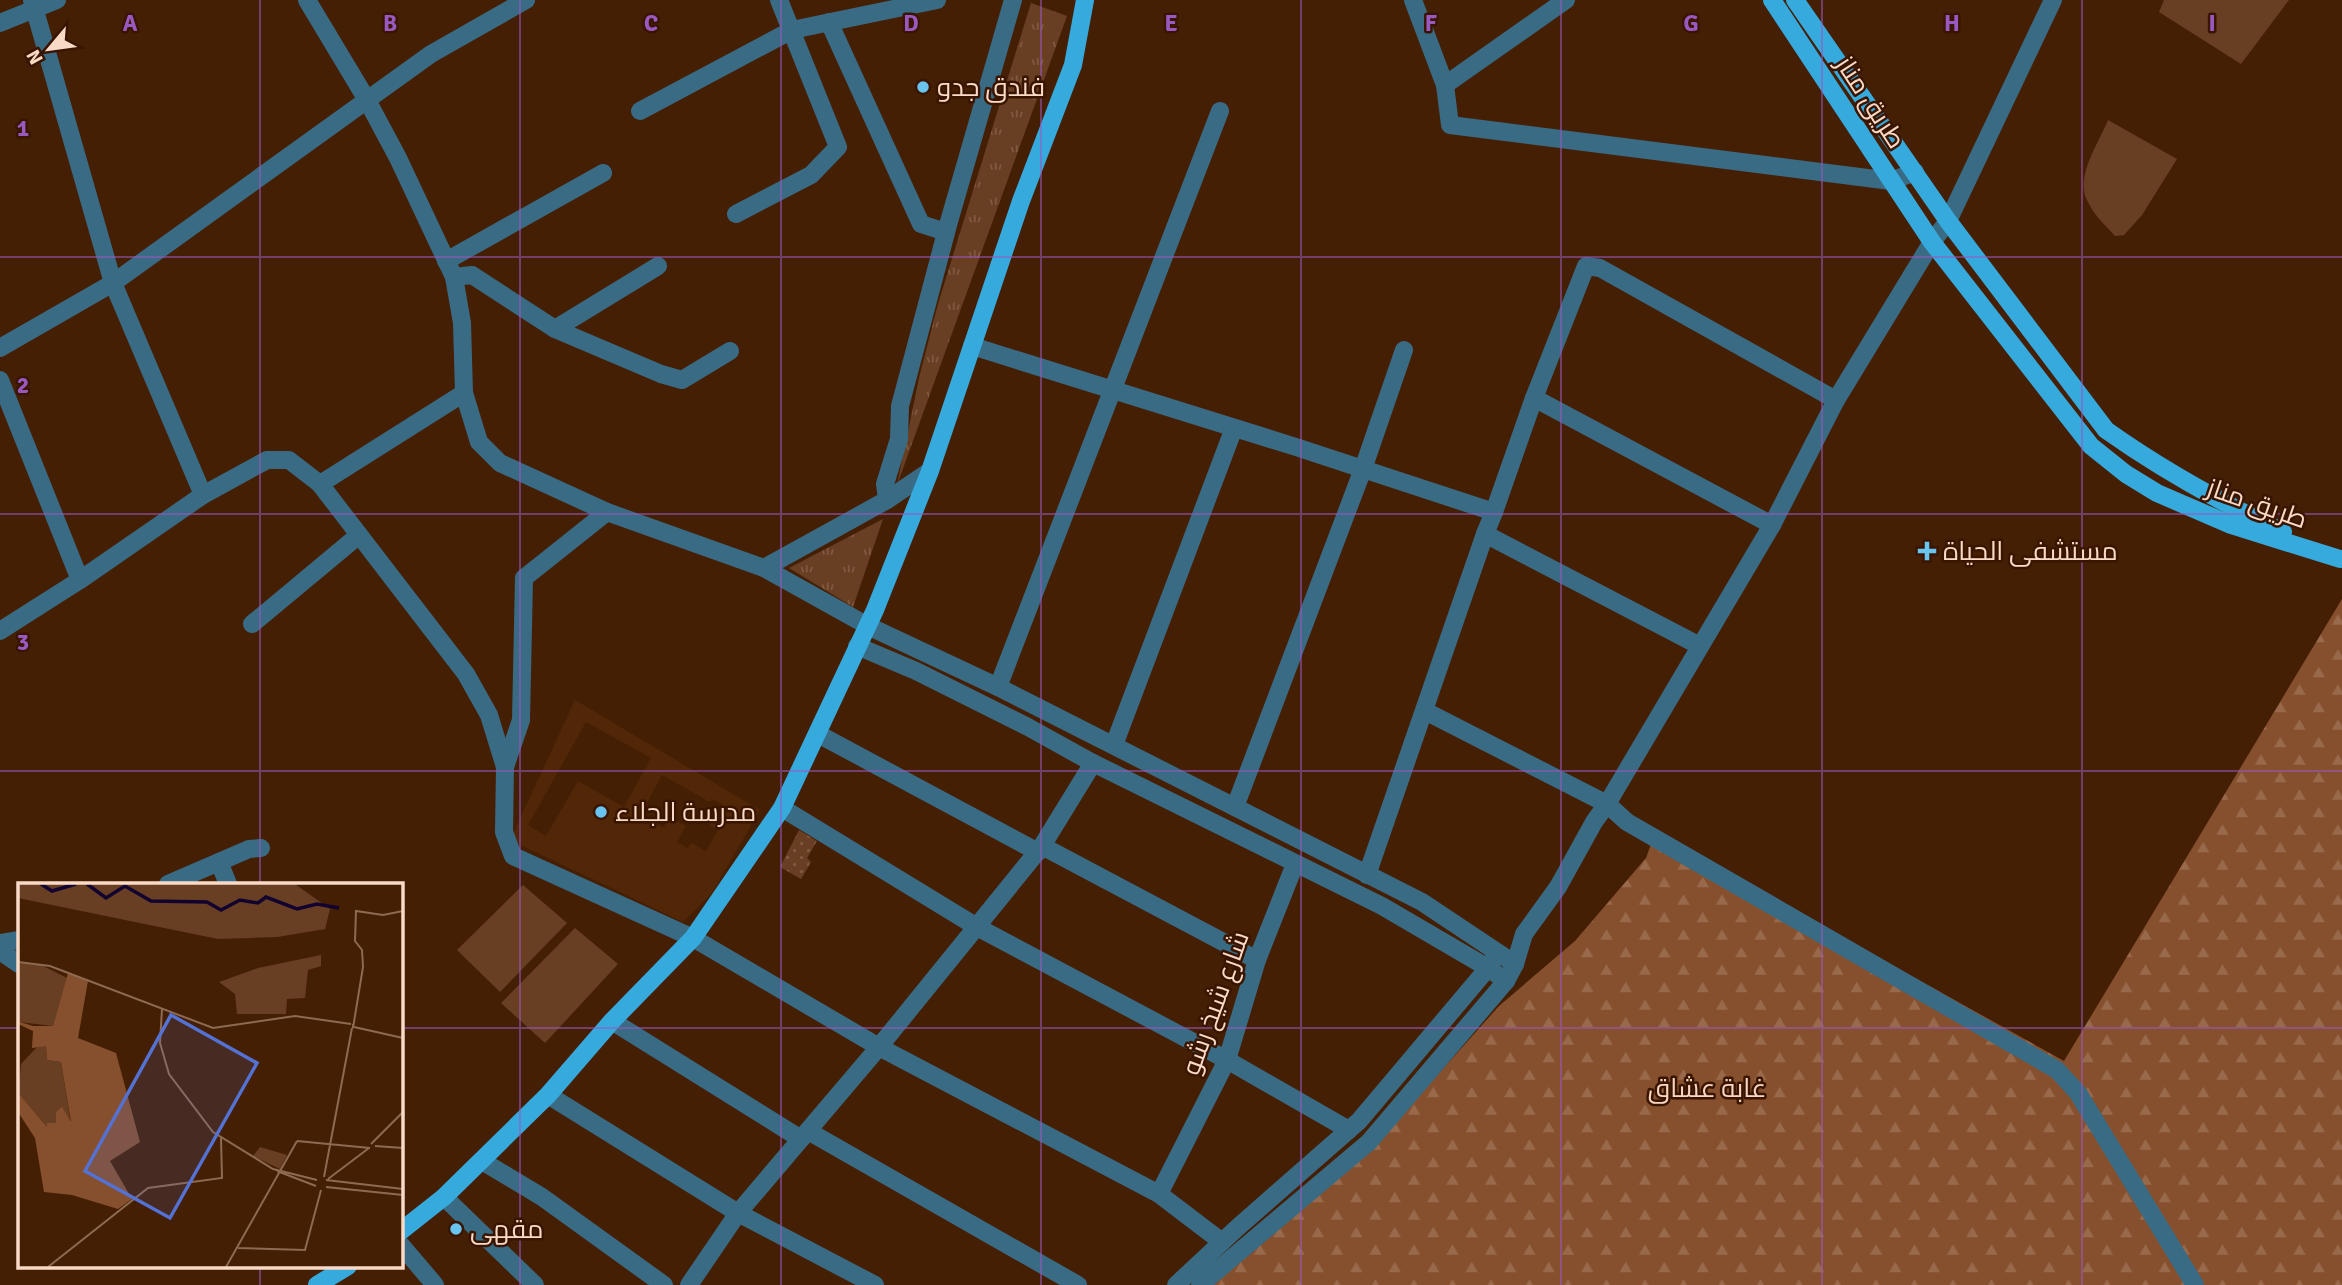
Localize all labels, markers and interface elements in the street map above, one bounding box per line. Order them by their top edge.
text: A [123,9,138,38]
text: B [383,9,397,38]
text: C [644,9,658,38]
text: D [903,9,919,38]
text: E [1164,9,1178,38]
text: F [1425,9,1437,38]
text: G [1683,9,1699,38]
text: H [1944,9,1960,38]
text: I [2208,9,2216,38]
north arrow [14,14,84,84]
text: N [21,45,49,68]
street label: طريق مناز [1827,49,1912,155]
place label: فندق جدو [937,72,1045,104]
marker: فندق جدو [915,79,931,95]
text: 1 [17,114,29,143]
text: 2 [17,371,29,400]
street label: طريق مناز [2200,471,2311,536]
place label: مستشفى الحياة [1943,536,2118,568]
marker: مستشفى الحياة [1917,541,1937,561]
text: 3 [17,628,29,657]
place label: مدرسة الجلاء [615,797,756,829]
marker: مدرسة الجلاء [593,804,609,820]
inset map [18,883,402,1268]
street label: شارع شيخ رشو [1175,927,1257,1080]
park label: غابة عشاق [1648,1073,1766,1105]
place label: مقهى [470,1214,543,1246]
marker: مقهى [448,1221,464,1237]

